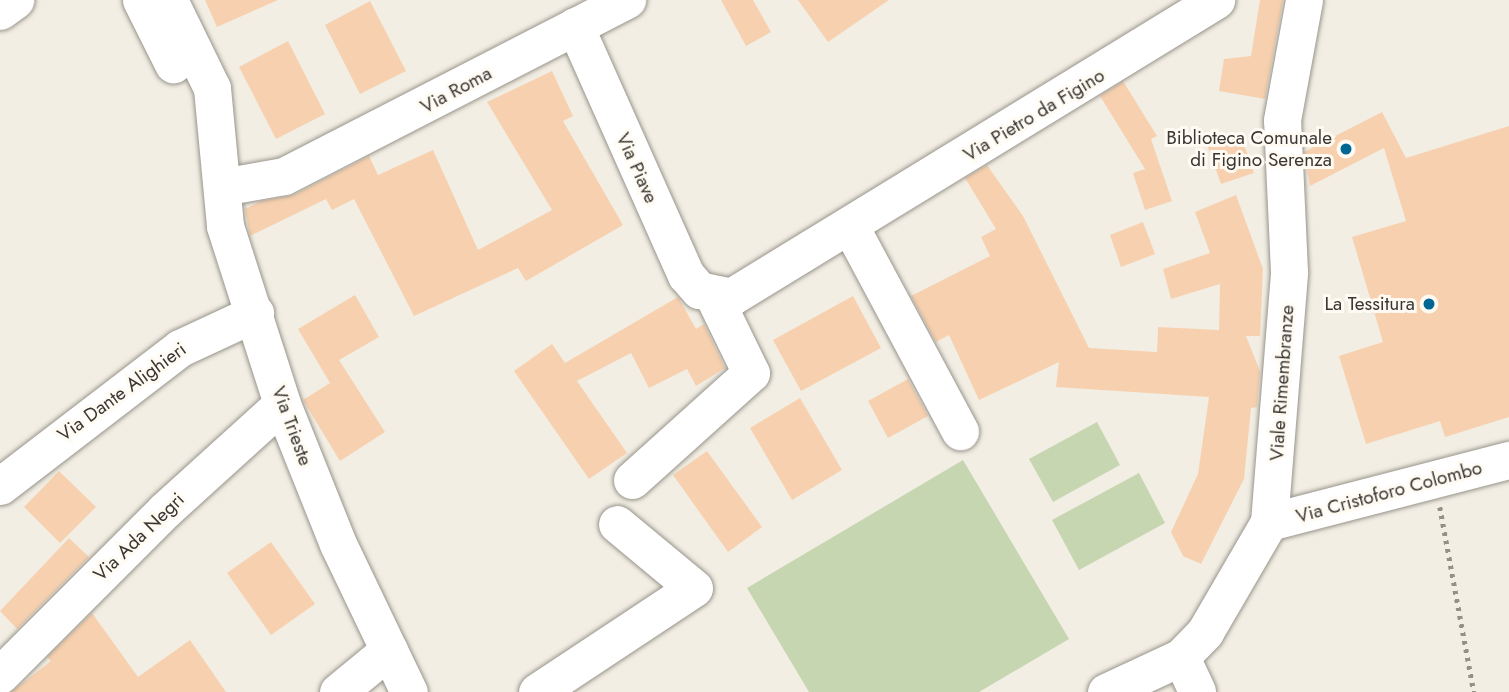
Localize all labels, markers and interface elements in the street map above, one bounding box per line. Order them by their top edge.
street label: Via Roma [417,62,495,118]
street label: Via Pietro da Figino [959,64,1109,166]
place label: Biblioteca Comunale di Figino Serenza [1166,127,1332,171]
street label: Via Piave [611,129,663,207]
marker: Biblioteca Comunale di Figino Serenza [1338,141,1354,157]
place label: La Tessitura [1324,293,1415,315]
marker: La Tessitura [1421,296,1437,312]
street label: Viale Rimembranze [1265,304,1299,462]
street label: Via Dante Alighieri [53,338,191,446]
street label: Via Trieste [267,383,317,469]
street label: Via Cristoforo Colombo [1293,456,1485,528]
street label: Via Ada Negri [89,488,189,586]

